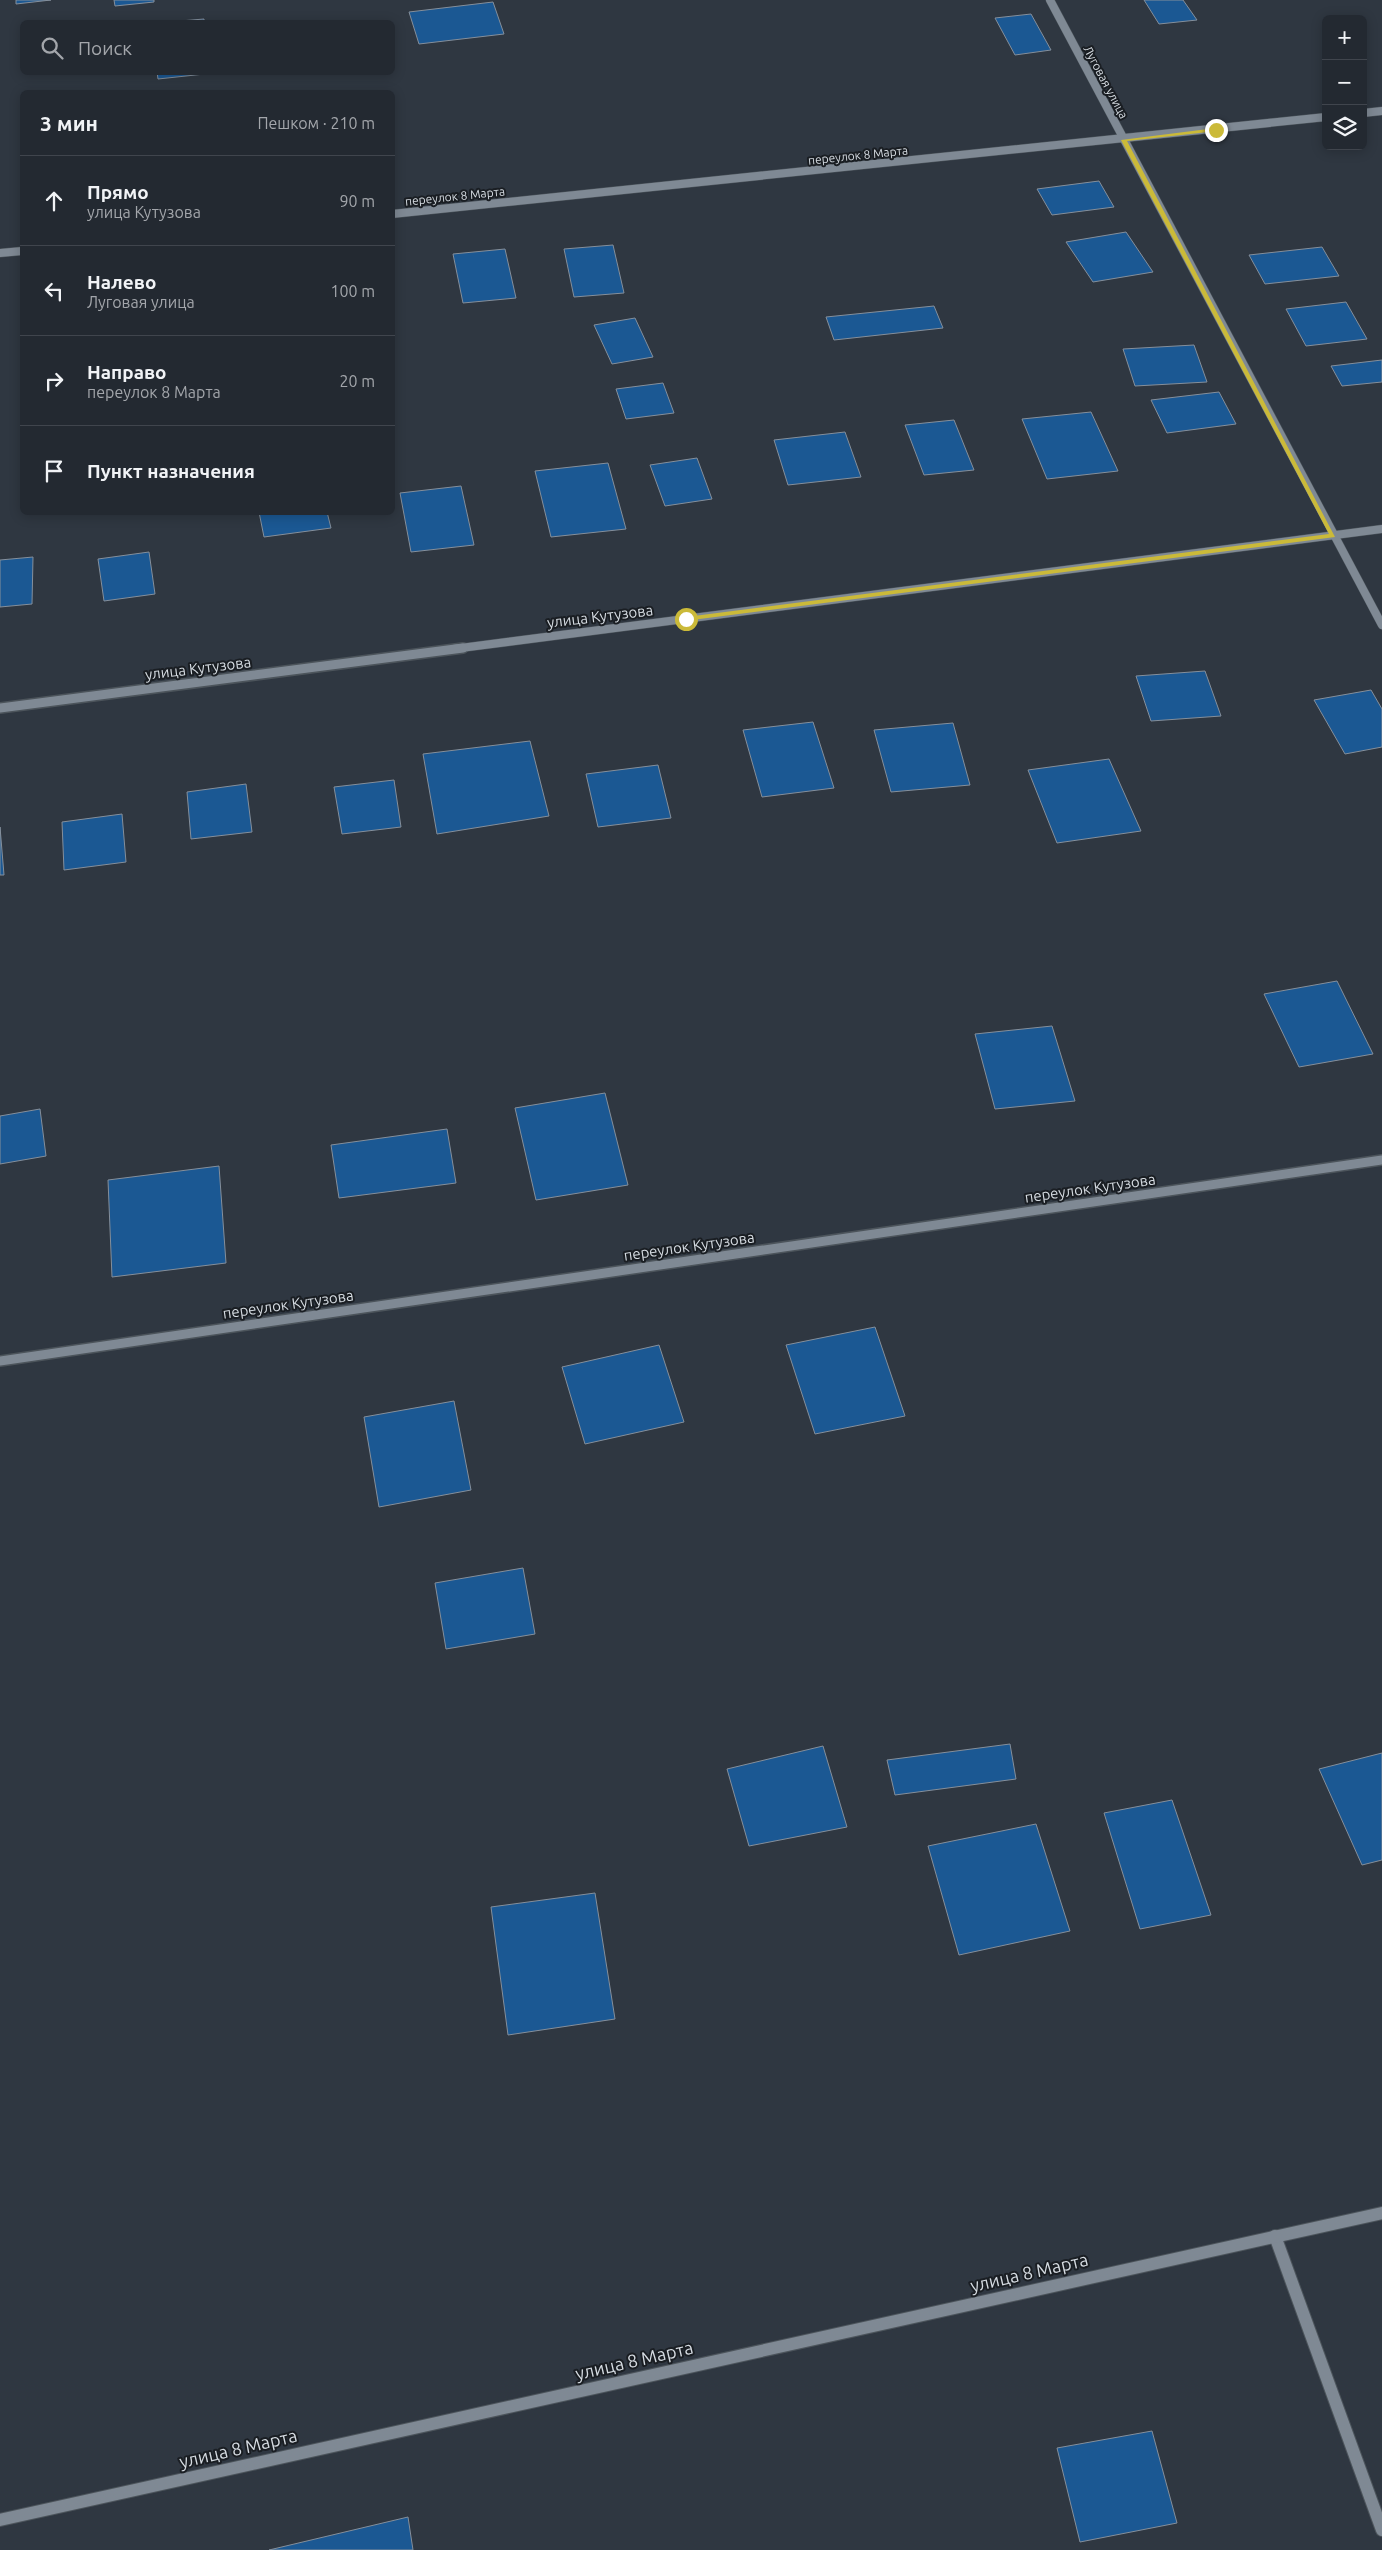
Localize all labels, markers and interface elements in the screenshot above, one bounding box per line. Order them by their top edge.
map controls [1322,15,1367,150]
button: + [1322,15,1367,60]
search box [20,20,395,75]
icon: search [38,34,66,62]
text: Поиск [78,37,132,59]
street label: Луговая улица [1081,43,1131,121]
button: − [1322,60,1367,105]
button: layers [1322,105,1367,150]
text: 3 мин [40,111,98,135]
text: Пешком · 210 m [257,114,375,132]
route end [1205,119,1228,142]
street label: переулок 8 Марта [807,143,909,167]
text: Прямо [87,181,149,203]
street label: переулок 8 Марта [404,184,506,208]
icon: ahead [40,187,68,215]
text: 90 m [339,192,375,210]
text: улица Кутузова [87,203,201,221]
text: Налево [87,271,156,293]
icon: left [40,277,68,305]
text: 100 m [330,282,375,300]
text: Луговая улица [87,293,195,311]
text: Направо [87,361,167,383]
icon: right [40,367,68,395]
text: 20 m [339,372,375,390]
text: переулок 8 Марта [87,383,221,401]
icon: arrive [40,457,68,485]
text: Пункт назначения [87,460,255,482]
street label: улица Кутузова [546,601,654,631]
route start [675,608,698,631]
street label: улица Кутузова [144,653,252,683]
street label: переулок Кутузова [1023,1170,1157,1206]
street label: переулок Кутузова [622,1228,756,1264]
street label: переулок Кутузова [221,1286,355,1322]
street label: улица 8 Марта [968,2249,1090,2295]
street label: улица 8 Марта [573,2337,695,2383]
street label: улица 8 Марта [177,2425,299,2471]

